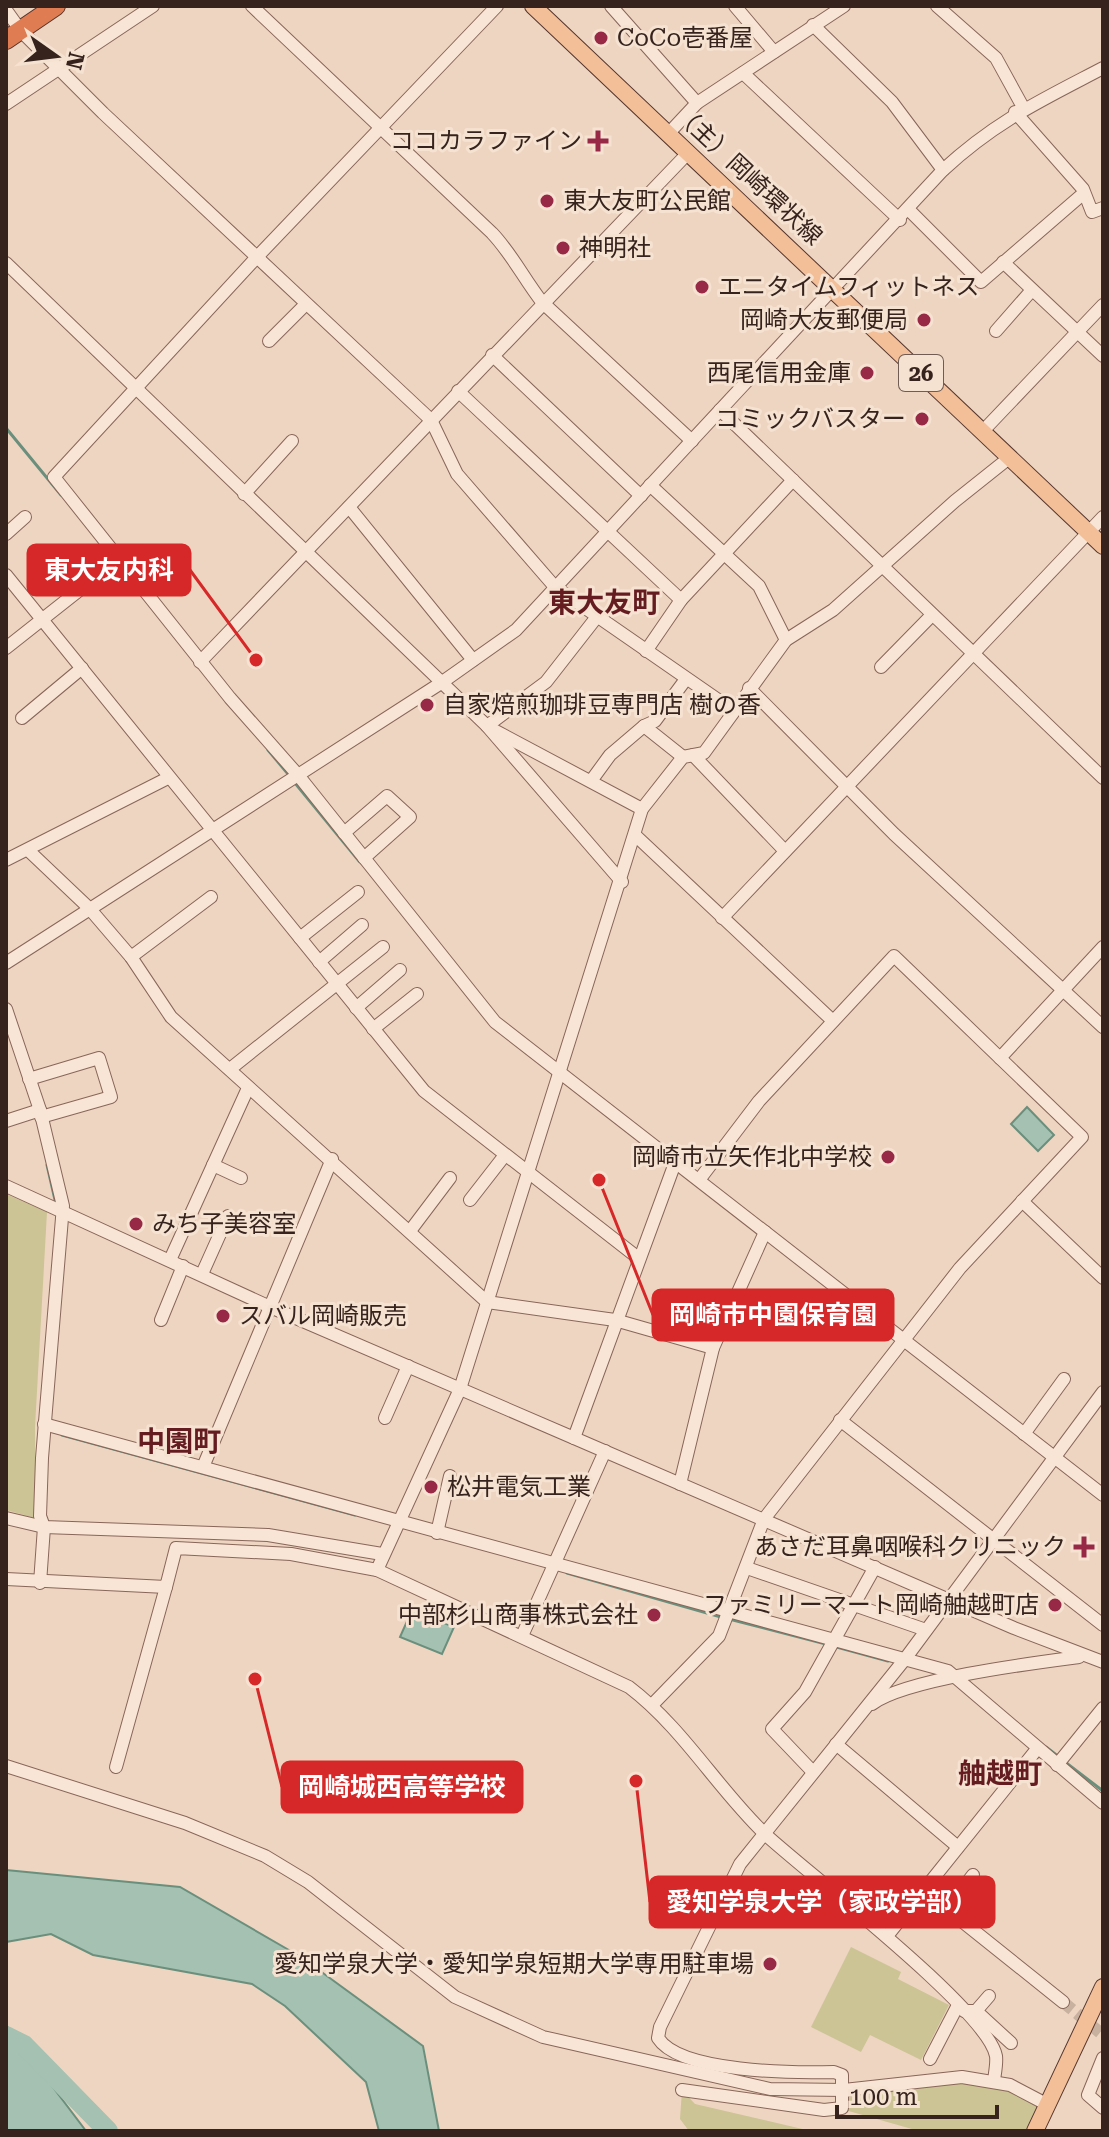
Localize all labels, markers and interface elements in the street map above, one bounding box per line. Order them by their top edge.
north arrow [16,16,96,96]
place label: CoCo壱番屋 [617,24,753,52]
marker: CoCo壱番屋 [592,29,610,47]
text: N [61,49,89,72]
street label: （主）岡崎環状線 [668,99,828,251]
place label: ココカラファイン [390,127,582,155]
marker: ココカラファイン [589,132,607,150]
place label: 東大友町公民館 [563,187,731,215]
marker: 東大友町公民館 [538,192,556,210]
place label: 神明社 [579,234,651,262]
marker: 神明社 [554,239,572,257]
place label: エニタイムフィットネス [718,273,980,301]
marker: エニタイムフィットネス [693,278,711,296]
place label: 岡崎大友郵便局 [740,306,908,334]
marker: 岡崎大友郵便局 [915,311,933,329]
road number: 26 [899,355,943,391]
place label: 西尾信用金庫 [707,359,851,387]
marker: 西尾信用金庫 [858,364,876,382]
place label: コミックバスター [715,405,906,433]
marker: コミックバスター [913,410,931,428]
callout: 東大友内科 [28,545,190,595]
text: 東大友内科 [44,555,174,585]
district label: 東大友町 [548,586,660,619]
place label: 自家焙煎珈琲豆専門店 樹の香 [443,691,761,719]
marker: 自家焙煎珈琲豆専門店 樹の香 [418,696,436,714]
place label: 岡崎市立矢作北中学校 [632,1143,872,1171]
marker: 岡崎市立矢作北中学校 [879,1148,897,1166]
place label: みち子美容室 [152,1210,296,1238]
marker: みち子美容室 [127,1215,145,1233]
callout: 岡崎市中園保育園 [653,1290,893,1340]
text: 岡崎市中園保育園 [669,1300,877,1330]
place label: スバル岡崎販売 [239,1302,407,1330]
marker: スバル岡崎販売 [214,1307,232,1325]
district label: 中園町 [137,1425,221,1458]
place label: 松井電気工業 [447,1473,591,1501]
marker: 松井電気工業 [422,1478,440,1496]
place label: あさだ耳鼻咽喉科クリニック [754,1533,1066,1561]
marker: あさだ耳鼻咽喉科クリニック [1073,1536,1095,1558]
place label: ファミリーマート岡崎舳越町店 [703,1591,1039,1619]
marker: ファミリーマート岡崎舳越町店 [1046,1596,1064,1614]
place label: 中部杉山商事株式会社 [398,1601,638,1629]
marker: 中部杉山商事株式会社 [645,1606,663,1624]
district label: 舳越町 [958,1757,1042,1790]
callout: 岡崎城西高等学校 [282,1762,522,1812]
text: 岡崎城西高等学校 [298,1772,506,1802]
callout: 愛知学泉大学（家政学部） [650,1877,994,1927]
text: 愛知学泉大学（家政学部） [666,1887,978,1917]
place label: 愛知学泉大学・愛知学泉短期大学専用駐車場 [274,1950,754,1978]
marker: 愛知学泉大学・愛知学泉短期大学専用駐車場 [761,1955,779,1973]
scale bar [837,2069,997,2119]
text: 100 m [849,2083,917,2111]

